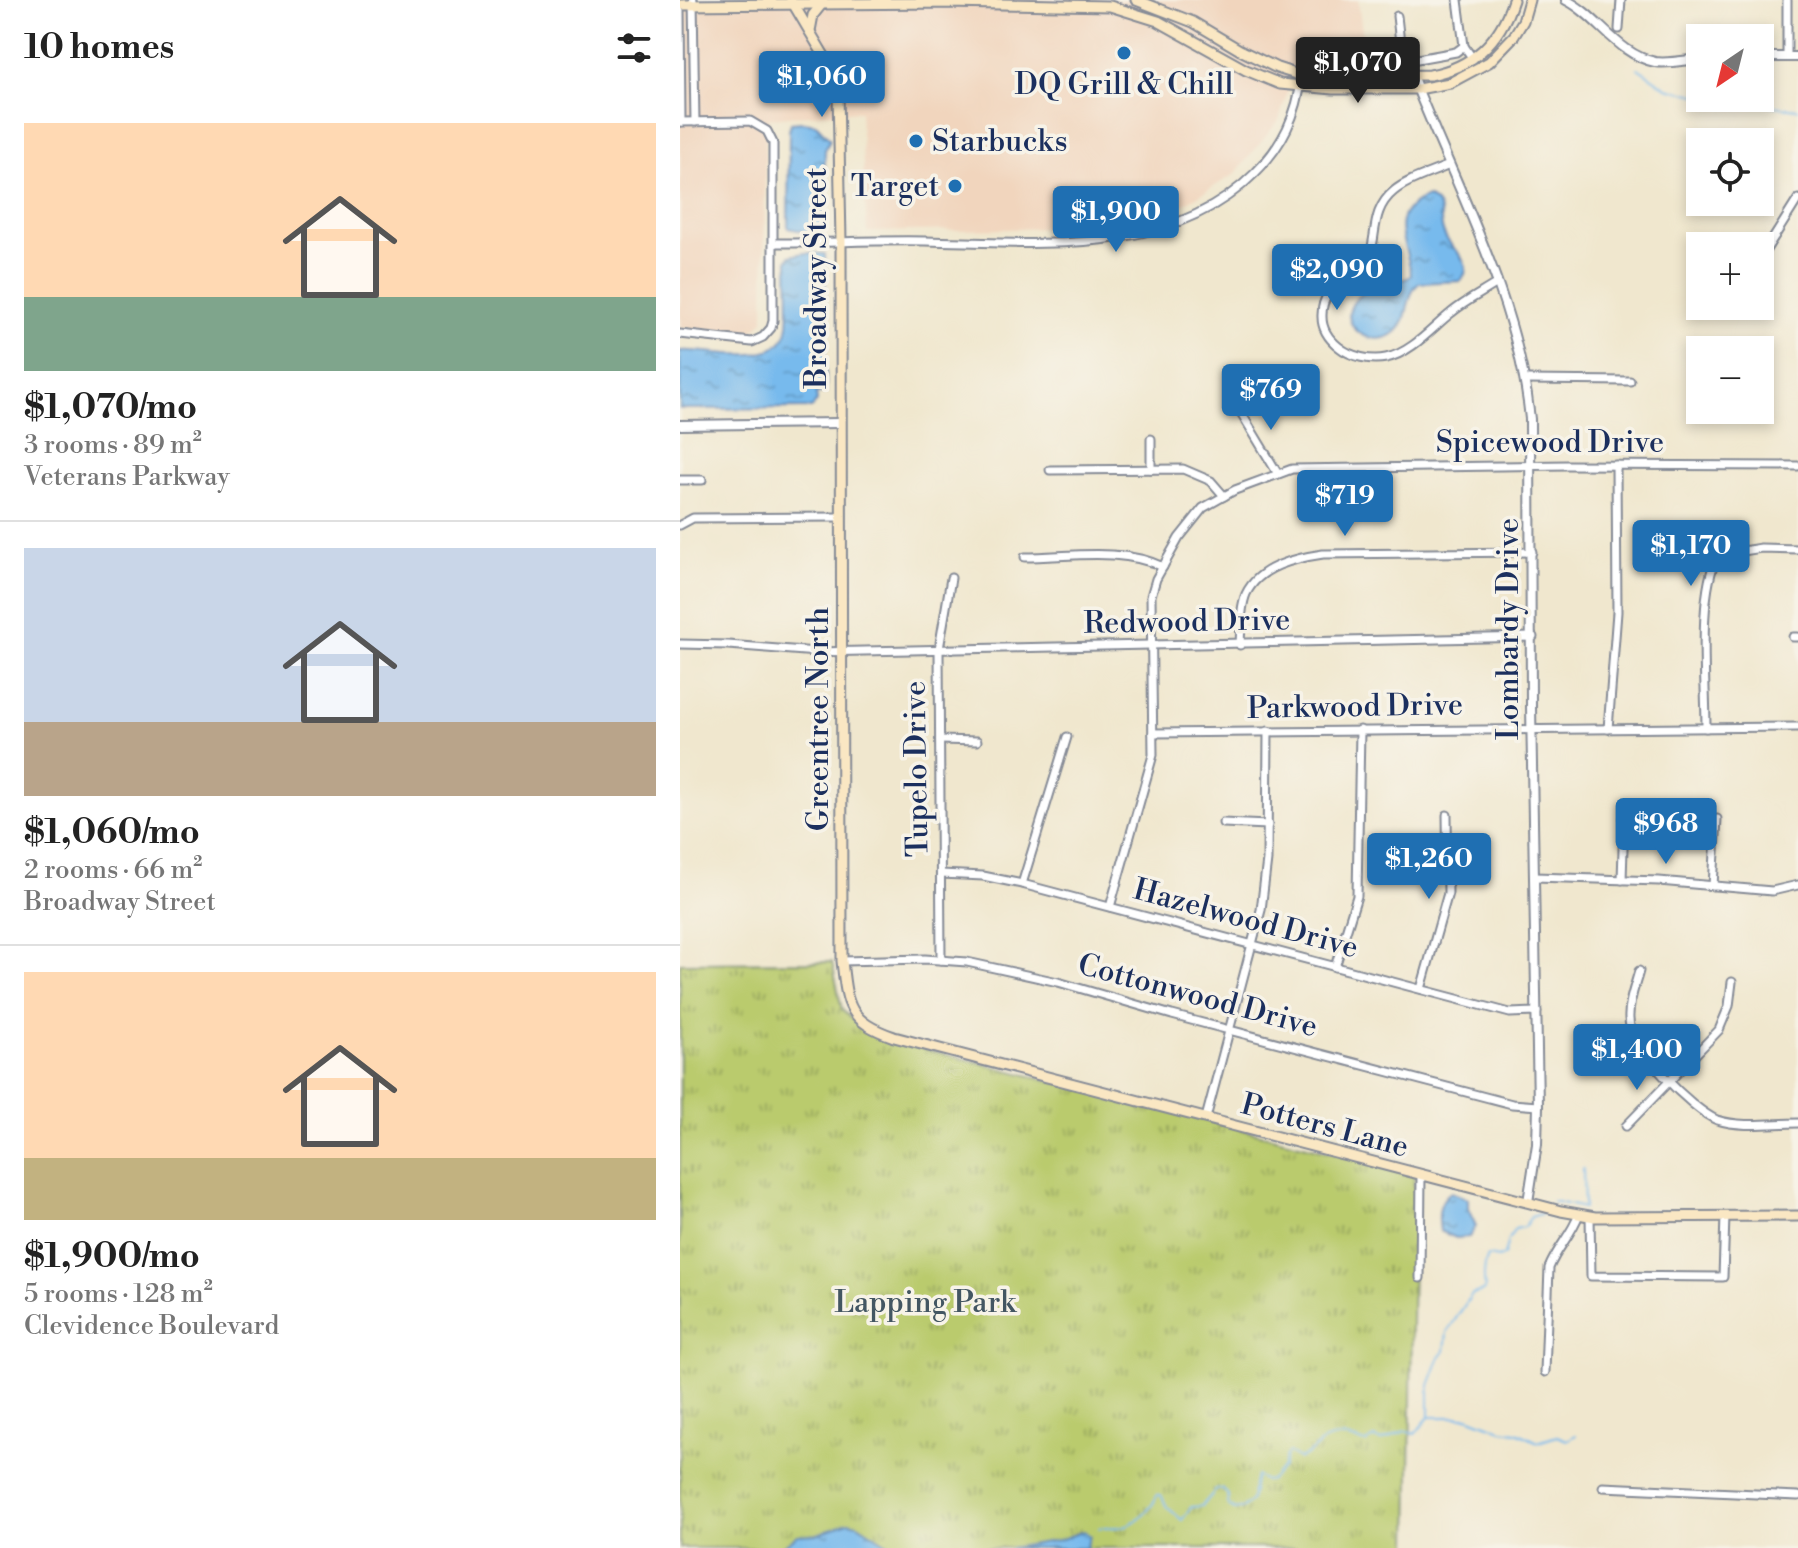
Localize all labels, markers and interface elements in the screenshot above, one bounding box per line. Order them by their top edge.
north arrow [1686,24,1774,112]
map controls [1686,24,1774,424]
icon: filters [612,26,656,70]
text: 10 homes [24,27,174,69]
pin: $1,070 [1293,37,1423,105]
marker: DQ Grill & Chill [1115,44,1133,62]
text: $1,070 [1314,47,1402,79]
pin: $1,060 [757,51,887,119]
text: $1,060 [777,61,867,93]
place label: DQ Grill & Chill [1015,66,1234,104]
place label: Starbucks [932,123,1068,161]
button: locate [1686,128,1774,216]
marker: Starbucks [907,132,925,150]
street label: Broadway Street [798,167,836,390]
place label: Target [851,168,939,206]
icon: home [268,175,412,319]
marker: Target [946,177,964,195]
pin: $1,900 [1051,186,1181,254]
text: $1,900 [1071,196,1161,228]
button: + [1686,232,1774,320]
pin: $2,090 [1272,244,1402,312]
text: $2,090 [1290,254,1384,286]
button: − [1686,336,1774,424]
pin: $769 [1224,364,1318,432]
text: $769 [1240,374,1302,406]
text: $1,070/mo [24,387,197,429]
street label: Spicewood Drive [1436,424,1664,462]
text: 3 rooms · 89 m² [24,429,202,461]
text: Veterans Parkway [24,461,230,493]
pin: $719 [1298,470,1392,538]
text: $719 [1315,480,1375,512]
street label: Lombardy Drive [1490,518,1528,740]
pin: $1,170 [1626,520,1756,588]
text: $1,170 [1651,530,1732,562]
icon: home [268,600,412,744]
street label: Redwood Drive [1083,601,1291,643]
street label: Greentree North [800,607,838,831]
street label: Tupelo Drive [896,680,938,858]
street label: Parkwood Drive [1247,686,1463,728]
pin: $968 [1619,798,1713,866]
text: $968 [1634,808,1698,840]
text: $1,060/mo [24,812,200,854]
pin: $1,260 [1364,833,1494,901]
text: $1,260 [1385,843,1473,875]
text: 2 rooms · 66 m² [24,854,202,886]
street label: Hazelwood Drive [1129,871,1362,967]
text: Broadway Street [24,886,216,918]
street label: Cottonwood Drive [1074,946,1322,1046]
icon: home [268,1024,412,1168]
pin: $1,400 [1572,1024,1702,1092]
text: $1,400 [1591,1034,1683,1066]
street label: Potters Lane [1237,1085,1413,1167]
text: $1,900/mo [24,1236,200,1278]
text: 5 rooms · 128 m² [24,1278,213,1310]
park label: Lapping Park [834,1284,1017,1322]
text: Clevidence Boulevard [24,1310,279,1342]

